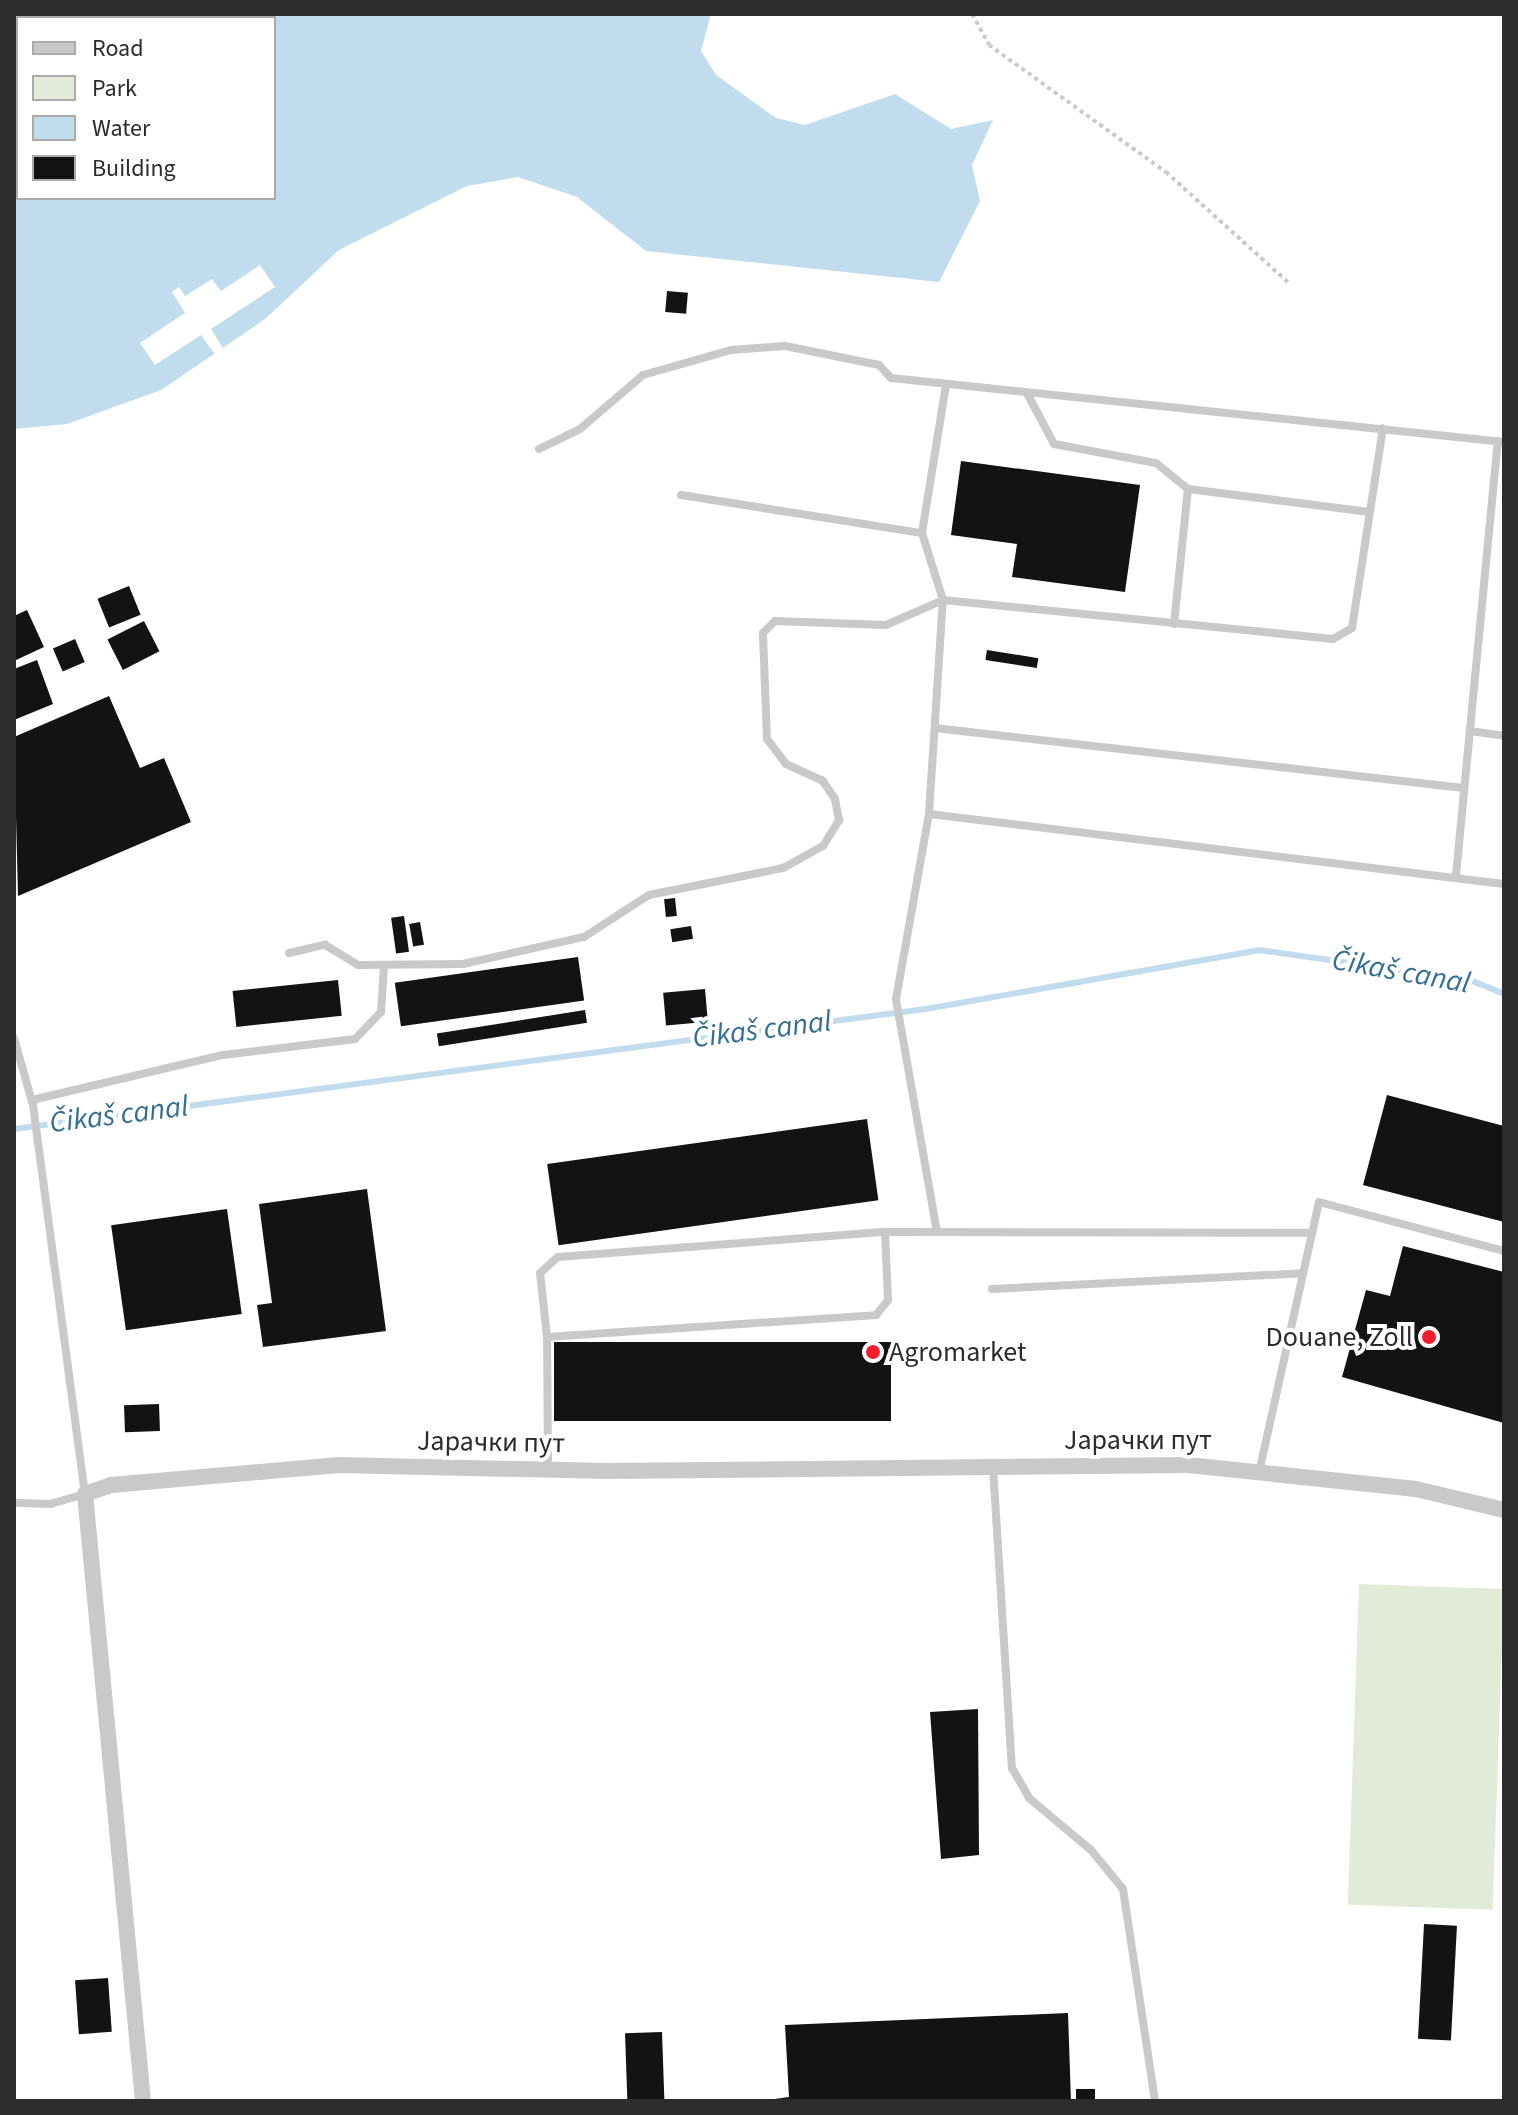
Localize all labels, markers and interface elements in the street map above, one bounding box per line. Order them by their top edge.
legend [16,16,276,200]
text: Road [92,31,144,66]
text: Park [92,71,137,106]
text: Water [92,111,150,146]
text: Building [92,151,176,186]
water label: Čikaš canal [1329,942,1473,1002]
water label: Čikaš canal [691,1004,833,1056]
water label: Čikaš canal [48,1089,190,1141]
place label: Douane, Zoll [1266,1320,1413,1354]
marker: Douane, Zoll [1420,1328,1438,1346]
place label: Agromarket [889,1335,1026,1369]
marker: Agromarket [864,1343,882,1361]
street label: Јарачки пут [1064,1423,1212,1457]
street label: Јарачки пут [417,1424,565,1460]

